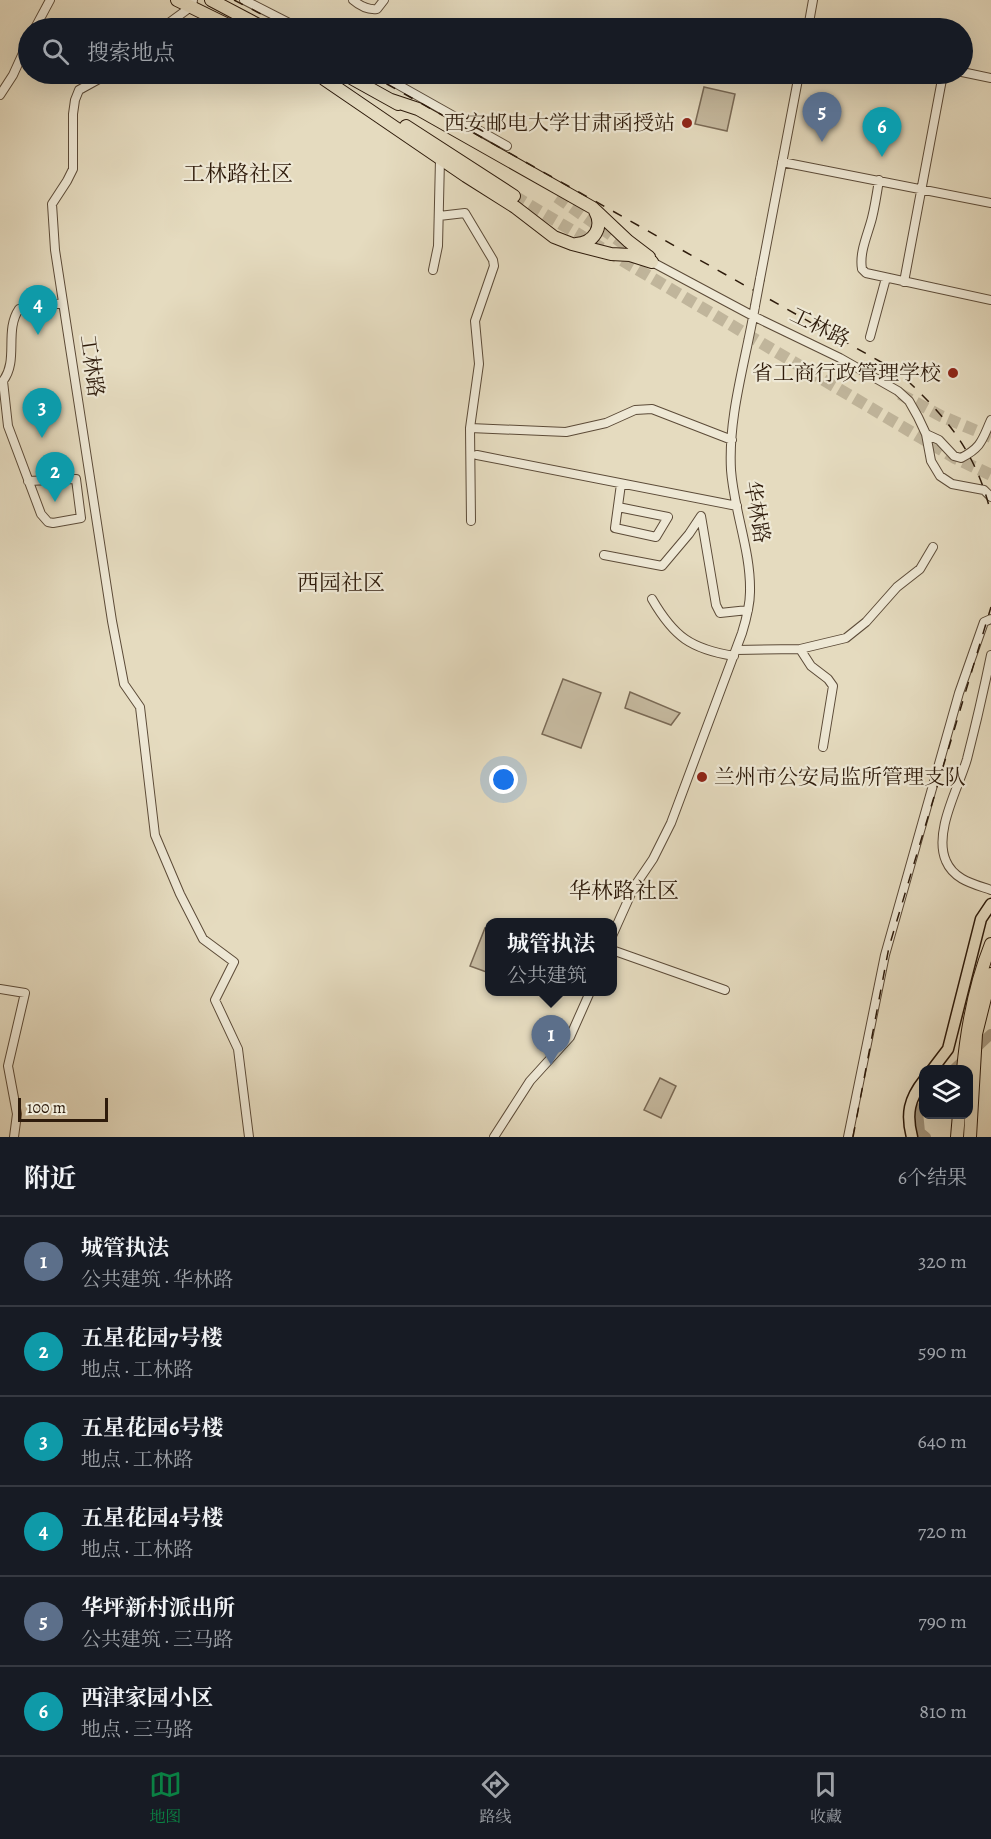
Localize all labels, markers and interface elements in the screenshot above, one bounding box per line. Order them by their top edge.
search box [18,18,973,84]
icon: search [39,35,72,68]
text: 搜索地点 [87,38,175,68]
pin: 5 [802,92,842,142]
pin: 6 [862,108,902,157]
place label: 西安邮电大学甘肃函授站 [444,109,675,137]
marker: 西安邮电大学甘肃函授站 [680,116,694,130]
district label: 工林路社区 [183,159,293,189]
pin: 4 [18,286,57,335]
street label: 工林路 [786,301,854,353]
street label: 工林路 [74,333,110,399]
place label: 省工商行政管理学校 [752,359,941,387]
marker: 省工商行政管理学校 [946,366,960,380]
pin: 3 [22,388,62,438]
pin: 2 [36,452,74,502]
street label: 华林路 [738,479,776,545]
district label: 西园社区 [297,568,385,598]
place label: 兰州市公安局监所管理支队 [714,763,966,791]
your location [489,765,518,794]
marker: 兰州市公安局监所管理支队 [695,770,709,784]
district label: 华林路社区 [569,876,679,906]
popup [485,918,617,996]
text: 城管执法 [507,929,595,959]
text: 公共建筑 [507,962,587,989]
pin: 1 [532,1016,570,1065]
map controls [919,1065,973,1119]
button: layers [919,1065,973,1119]
scale bar [18,1095,108,1122]
text: 100 m [27,1097,66,1119]
text: 附近 [24,1161,76,1196]
text: 6个结果 [898,1164,967,1191]
text: 城管执法 [81,1233,169,1263]
text: 1 [40,1248,47,1275]
text: 320 m [918,1248,967,1275]
text: 公共建筑 · 华林路 [81,1266,233,1293]
text: 五星花园7号楼 [81,1323,222,1353]
text: 2 [39,1338,48,1365]
text: 590 m [918,1338,967,1365]
text: 地点 · 工林路 [81,1356,193,1383]
text: 五星花园6号楼 [81,1413,223,1443]
text: 3 [39,1428,48,1455]
text: 640 m [917,1428,967,1455]
text: 地点 · 工林路 [81,1446,193,1473]
text: 五星花园4号楼 [81,1503,223,1533]
text: 4 [39,1518,48,1545]
text: 720 m [918,1518,967,1545]
text: 地点 · 工林路 [81,1536,193,1563]
text: 华坪新村派出所 [81,1593,235,1623]
text: 5 [39,1608,48,1635]
text: 790 m [918,1608,967,1635]
text: 公共建筑 · 三马路 [81,1626,233,1653]
text: 西津家园小区 [81,1683,213,1713]
text: 6 [39,1698,48,1725]
text: 810 m [919,1698,967,1725]
text: 地点 · 三马路 [81,1716,193,1743]
tab: 地图 [149,1768,182,1828]
tab: 路线 [479,1768,512,1828]
tab: 收藏 [809,1768,842,1828]

